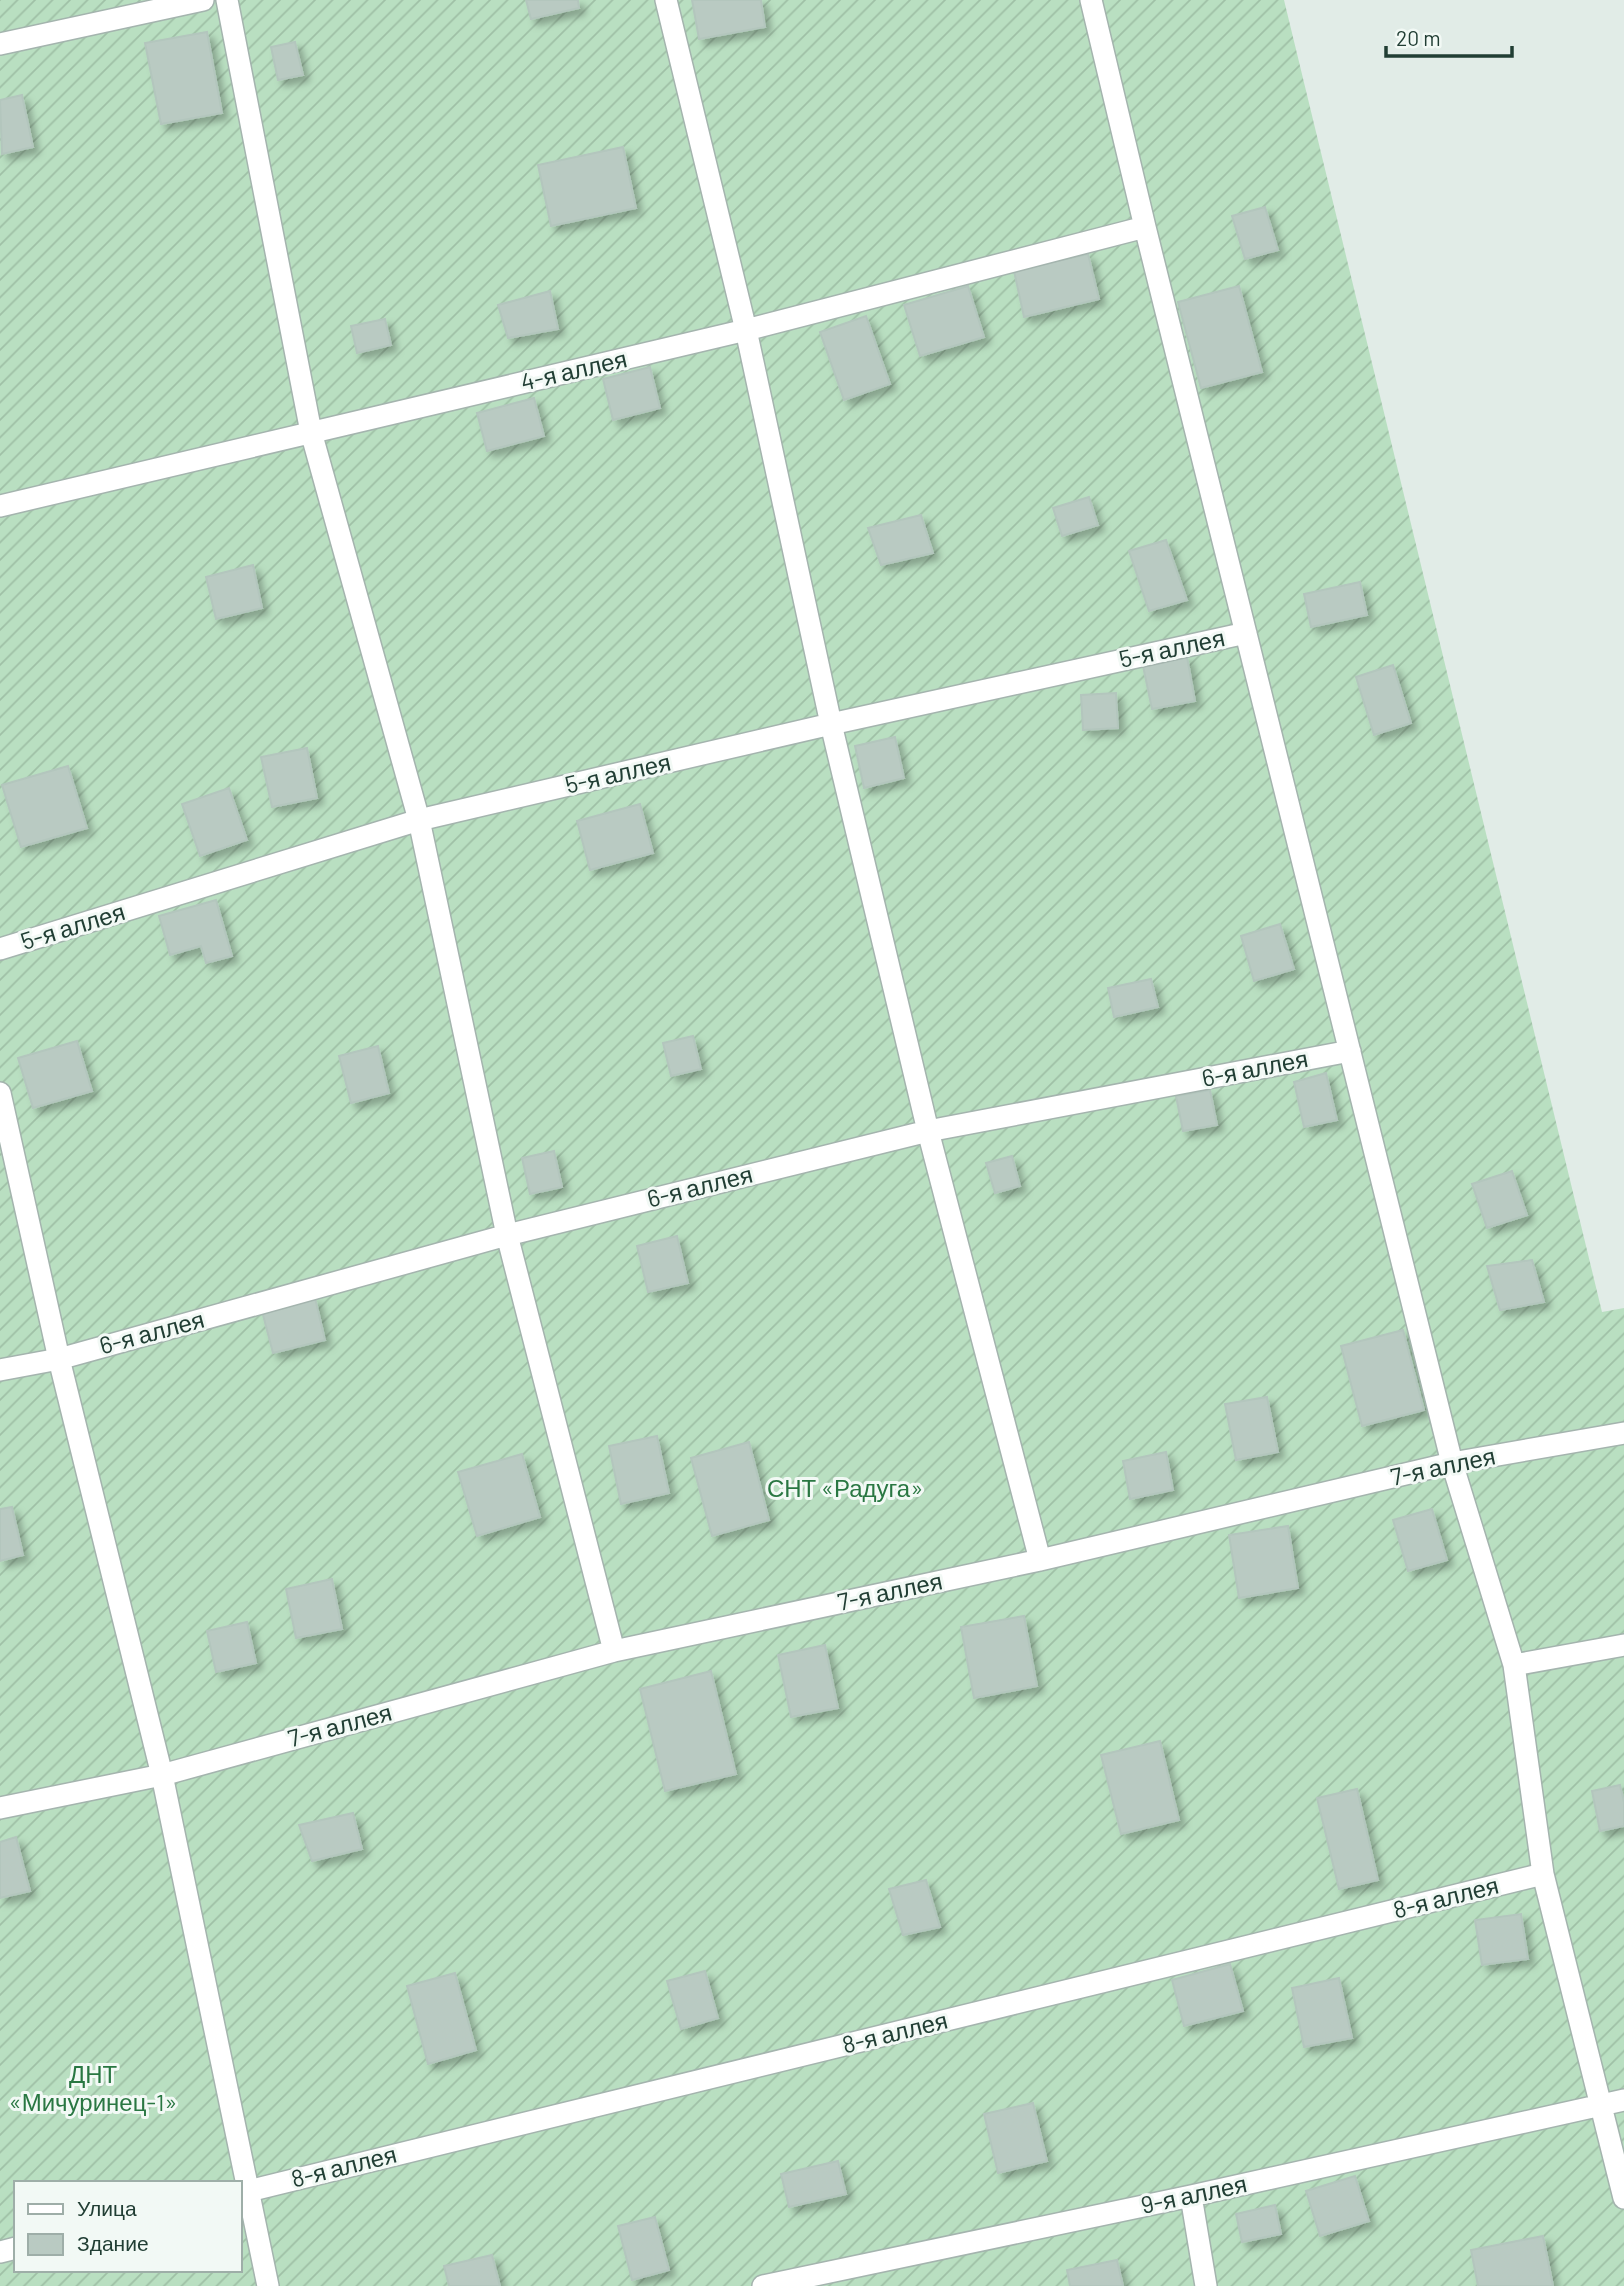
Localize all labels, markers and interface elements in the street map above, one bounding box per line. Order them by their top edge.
scale bar [1386,14,1512,58]
text: 20 m [1396,25,1441,50]
street label: 4-я аллея [518,343,630,396]
street label: 5-я аллея [1116,622,1227,673]
street label: 5-я аллея [562,746,673,799]
street label: 5-я аллея [17,896,128,955]
street label: 6-я аллея [1199,1043,1310,1092]
street label: 6-я аллея [644,1158,755,1213]
street label: 6-я аллея [96,1304,207,1359]
street label: 7-я аллея [1388,1440,1498,1491]
park label: СНТ «Радуга» [767,1473,923,1502]
street label: 7-я аллея [835,1565,945,1616]
street label: 7-я аллея [285,1697,395,1752]
street label: 8-я аллея [1390,1869,1501,1924]
street label: 8-я аллея [839,2004,950,2059]
park label: ДНТ «Мичуринец-1» [9,2059,177,2116]
street label: 8-я аллея [288,2138,399,2193]
street label: 9-я аллея [1138,2168,1249,2219]
legend [14,2181,242,2272]
text: Улица [77,2195,137,2220]
text: Здание [77,2230,149,2255]

